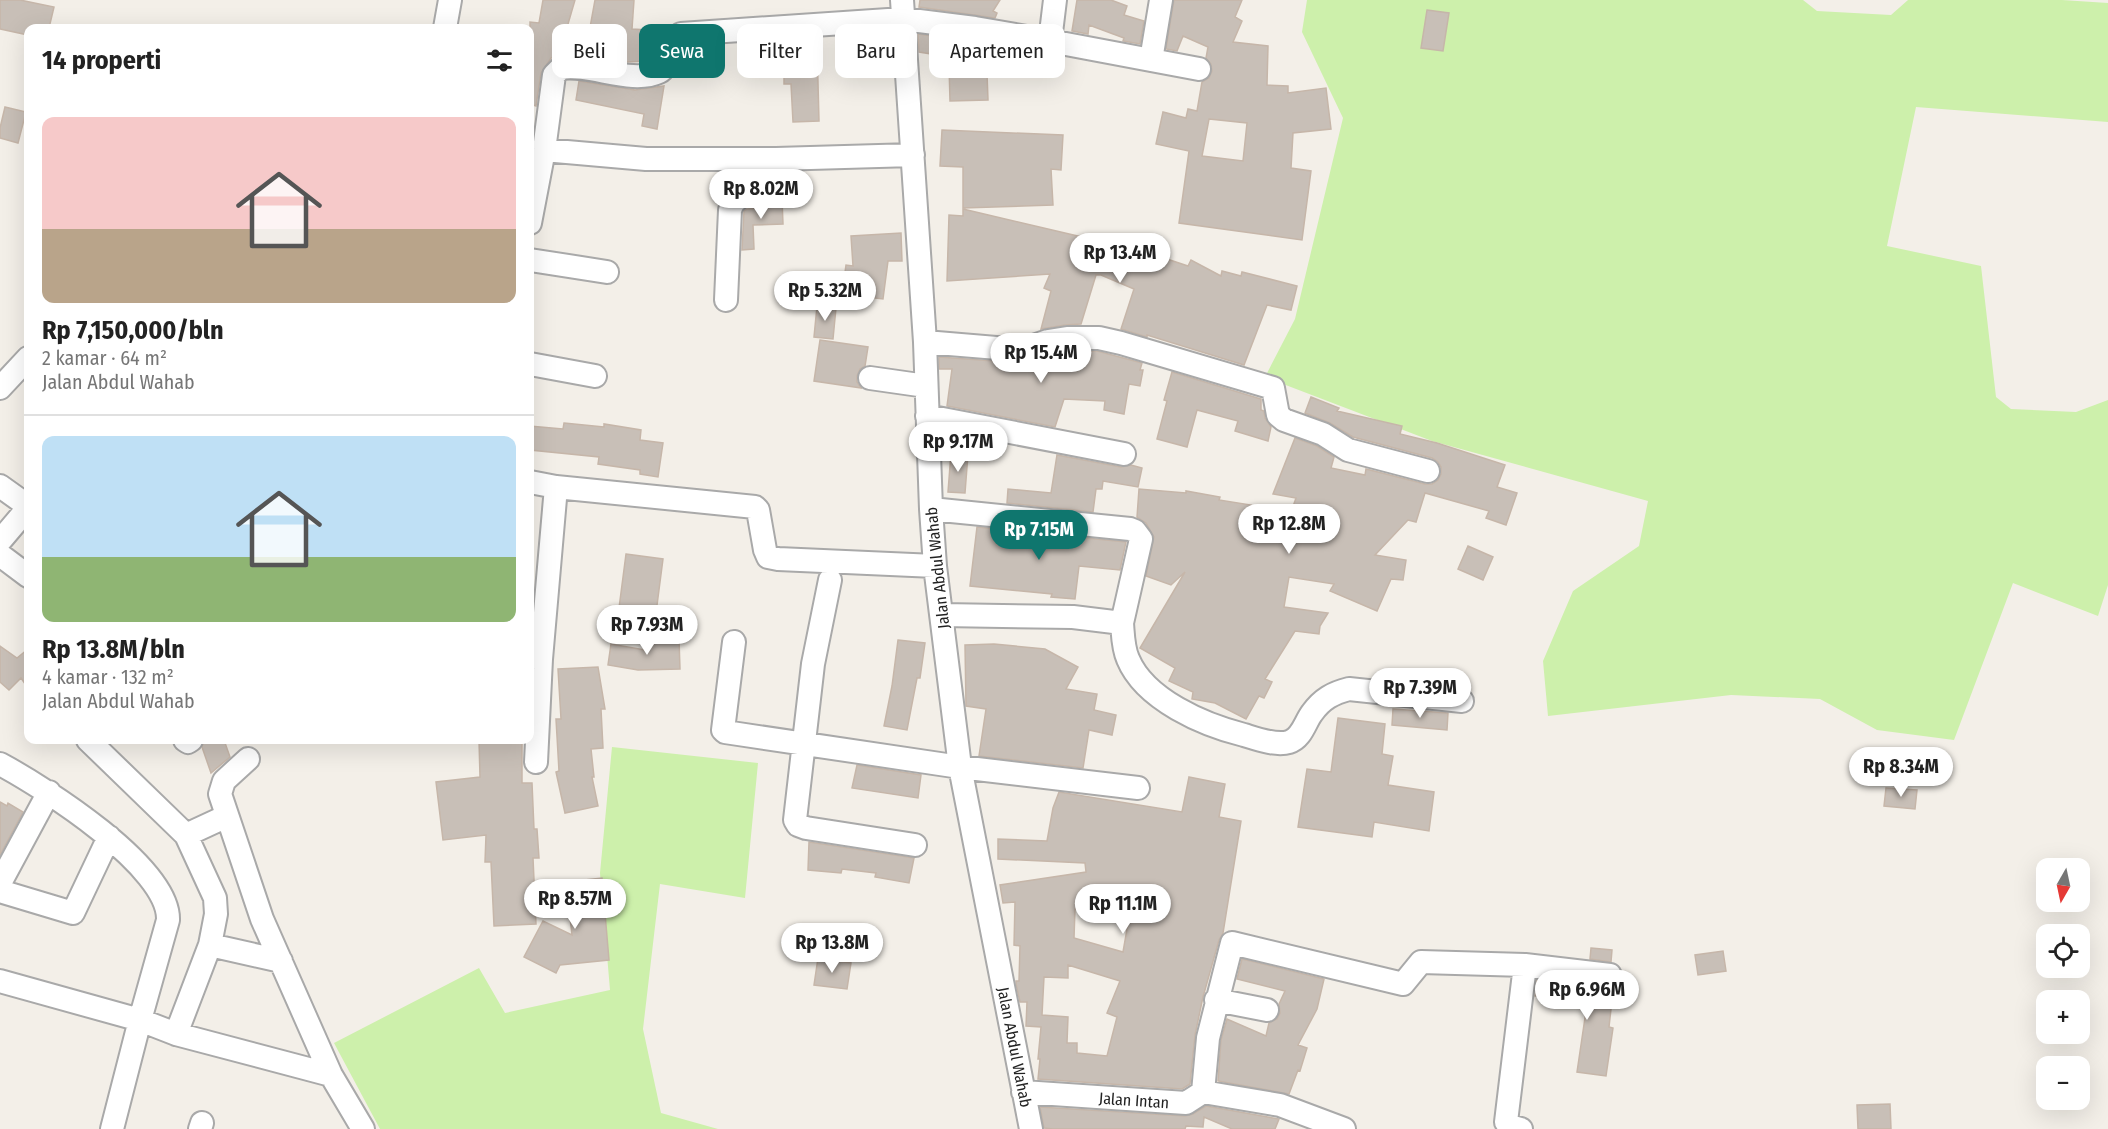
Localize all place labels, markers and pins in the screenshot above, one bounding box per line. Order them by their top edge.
pin: Rp 8.02M [699,169,823,220]
pin: Rp 13.4M [1058,233,1182,284]
pin: Rp 5.32M [763,271,887,322]
pin: Rp 15.4M [979,333,1103,384]
pin: Rp 9.17M [896,422,1020,473]
pin: Rp 12.8M [1227,504,1351,555]
pin: Rp 7.15M [977,510,1101,561]
pin: Rp 7.93M [585,605,709,656]
pin: Rp 7.39M [1358,668,1482,719]
pin: Rp 8.34M [1839,747,1963,798]
pin: Rp 8.57M [513,879,637,930]
pin: Rp 11.1M [1061,884,1185,935]
pin: Rp 13.8M [770,923,894,974]
pin: Rp 6.96M [1525,970,1649,1021]

